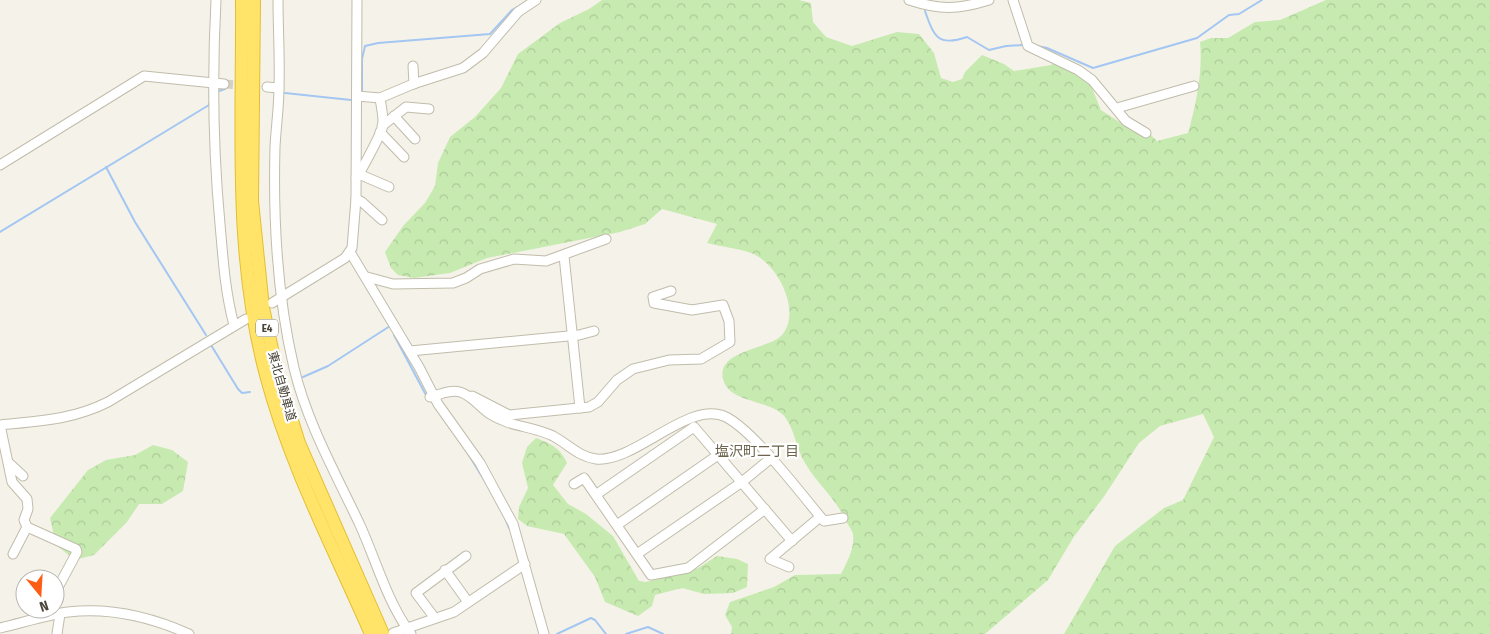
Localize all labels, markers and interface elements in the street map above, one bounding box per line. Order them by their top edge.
road number: E4 [256,319,278,336]
street label: 東北自動車道 [265,349,299,423]
district label: 塩沢町二丁目 [715,443,799,460]
north arrow [15,569,65,619]
text: N [37,597,50,615]

